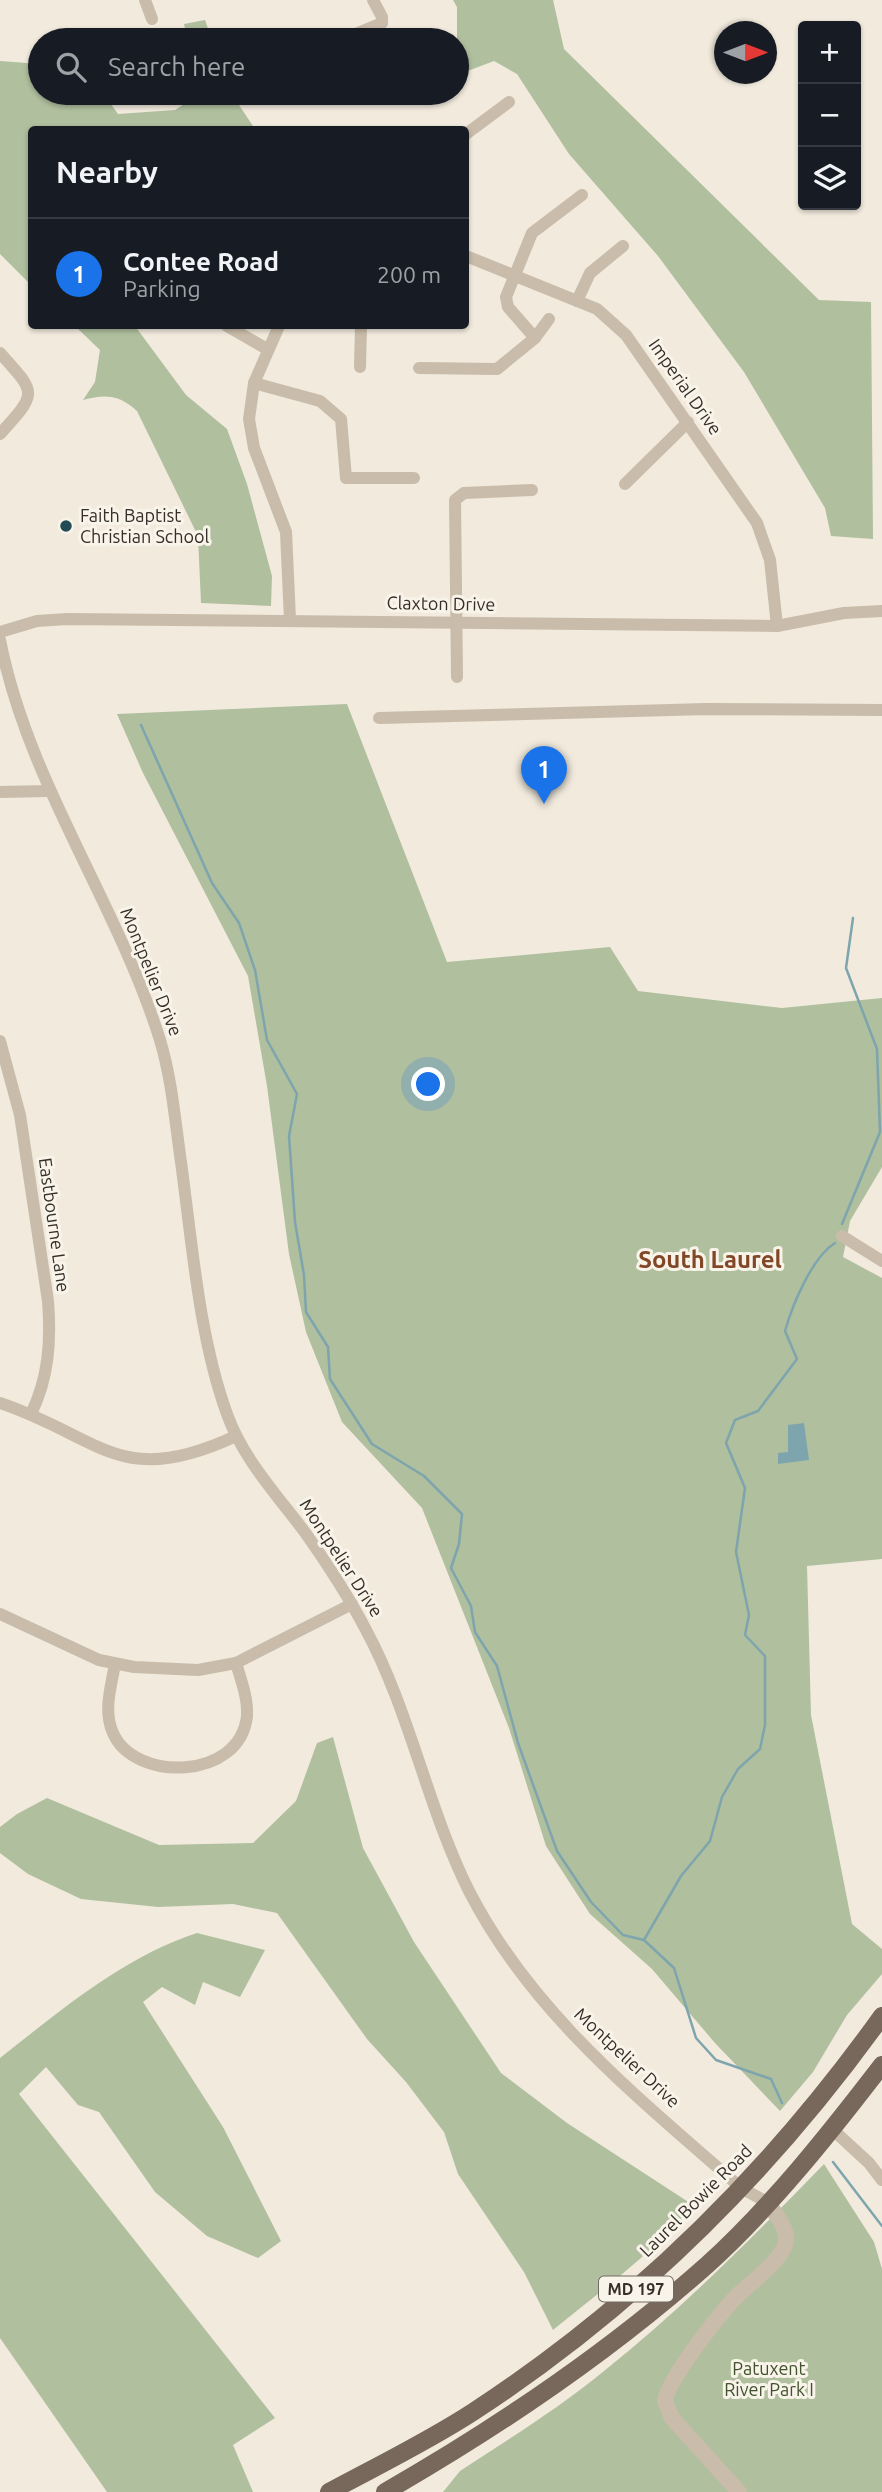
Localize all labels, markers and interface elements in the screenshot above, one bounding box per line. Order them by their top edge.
north arrow [714,21,777,84]
map controls [798,21,861,210]
button: + [798,21,861,84]
search box [28,28,469,105]
icon: search [52,48,90,86]
text: Search here [108,52,245,81]
button: − [798,84,861,147]
button: layers [798,147,861,210]
text: Nearby [56,155,158,189]
text: Contee Road [123,247,279,276]
text: 1 [73,262,85,287]
text: 200 m [377,262,441,287]
text: Parking [123,276,201,301]
street label: Imperial Drive [645,335,726,438]
place label: Faith Baptist Christian School [80,505,210,546]
marker: Faith Baptist Christian School [58,518,74,534]
street label: Claxton Drive [387,592,496,614]
pin: 1 [521,746,567,804]
street label: Montpelier Drive [117,905,187,1039]
your location [411,1067,445,1101]
street label: Eastbourne Lane [36,1156,74,1293]
district label: South Laurel [638,1246,782,1273]
street label: Montpelier Drive [296,1495,387,1620]
street label: Montpelier Drive [571,2003,684,2111]
street label: Laurel Bowie Road [635,2140,755,2260]
road number: MD 197 [599,2276,673,2302]
park label: Patuxent River Park I [724,2358,814,2399]

